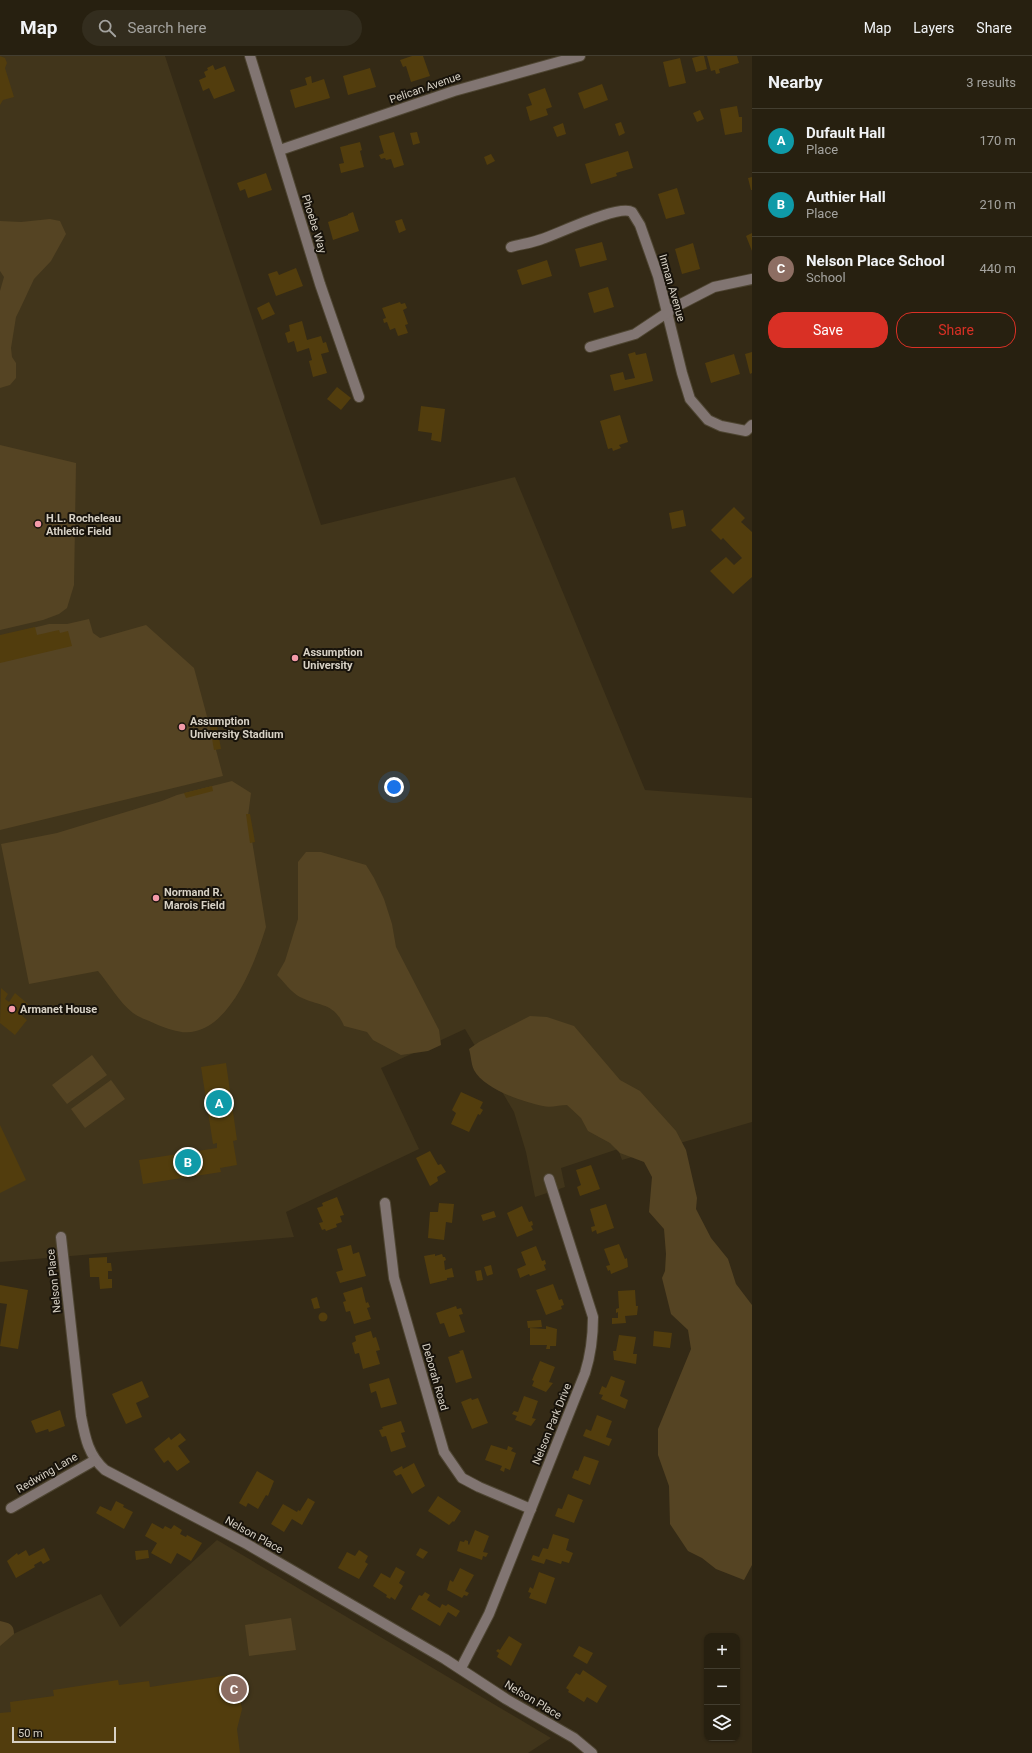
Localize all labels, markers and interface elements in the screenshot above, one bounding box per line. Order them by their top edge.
search box [82,10,362,46]
text: Map [20,16,58,39]
icon: search [96,17,118,39]
text: Search here [128,19,206,37]
text: Map [864,20,891,36]
text: Layers [913,20,954,36]
text: Share [976,20,1012,36]
street label: Pelican Avenue [388,70,463,106]
text: Nearby [768,72,823,92]
text: 3 results [966,75,1016,90]
text: Dufault Hall [806,124,885,142]
text: A [777,133,785,148]
text: 170 m [979,133,1016,148]
text: Place [806,142,838,157]
text: Authier Hall [806,188,886,206]
street label: Phoebe Way [299,193,329,256]
text: B [777,197,785,212]
text: 210 m [979,197,1016,212]
text: Place [806,206,838,221]
text: Nelson Place School [806,252,945,270]
street label: Inman Avenue [656,253,688,323]
text: C [777,261,785,276]
text: 440 m [979,261,1016,276]
text: School [806,270,846,285]
button: Save [768,312,888,348]
button: Share [896,312,1016,348]
place label: H.L. Rocheleau Athletic Field [46,512,121,538]
marker: H.L. Rocheleau Athletic Field [33,519,43,529]
place label: Assumption University [303,646,363,672]
marker: Assumption University [290,653,300,663]
place label: Assumption University Stadium [190,715,284,741]
marker: Assumption University Stadium [177,722,187,732]
your location [384,777,404,797]
place label: Normand R. Marois Field [164,886,225,912]
marker: Normand R. Marois Field [151,893,161,903]
place label: Armanet House [20,1003,97,1016]
marker: Armanet House [7,1004,17,1014]
pin: A [206,1088,232,1118]
pin: B [175,1147,201,1177]
street label: Nelson Place [44,1248,64,1314]
street label: Deborah Road [419,1342,451,1412]
street label: Nelson Park Drive [530,1381,574,1467]
street label: Redwing Lane [14,1450,80,1496]
street label: Nelson Place [223,1514,285,1556]
map controls [704,1633,740,1741]
button: + [704,1633,740,1669]
button: − [704,1669,740,1705]
pin: C [221,1674,247,1704]
street label: Nelson Place [502,1678,564,1722]
button: layers [704,1705,740,1741]
scale bar [12,1725,116,1744]
text: 50 m [18,1727,43,1740]

